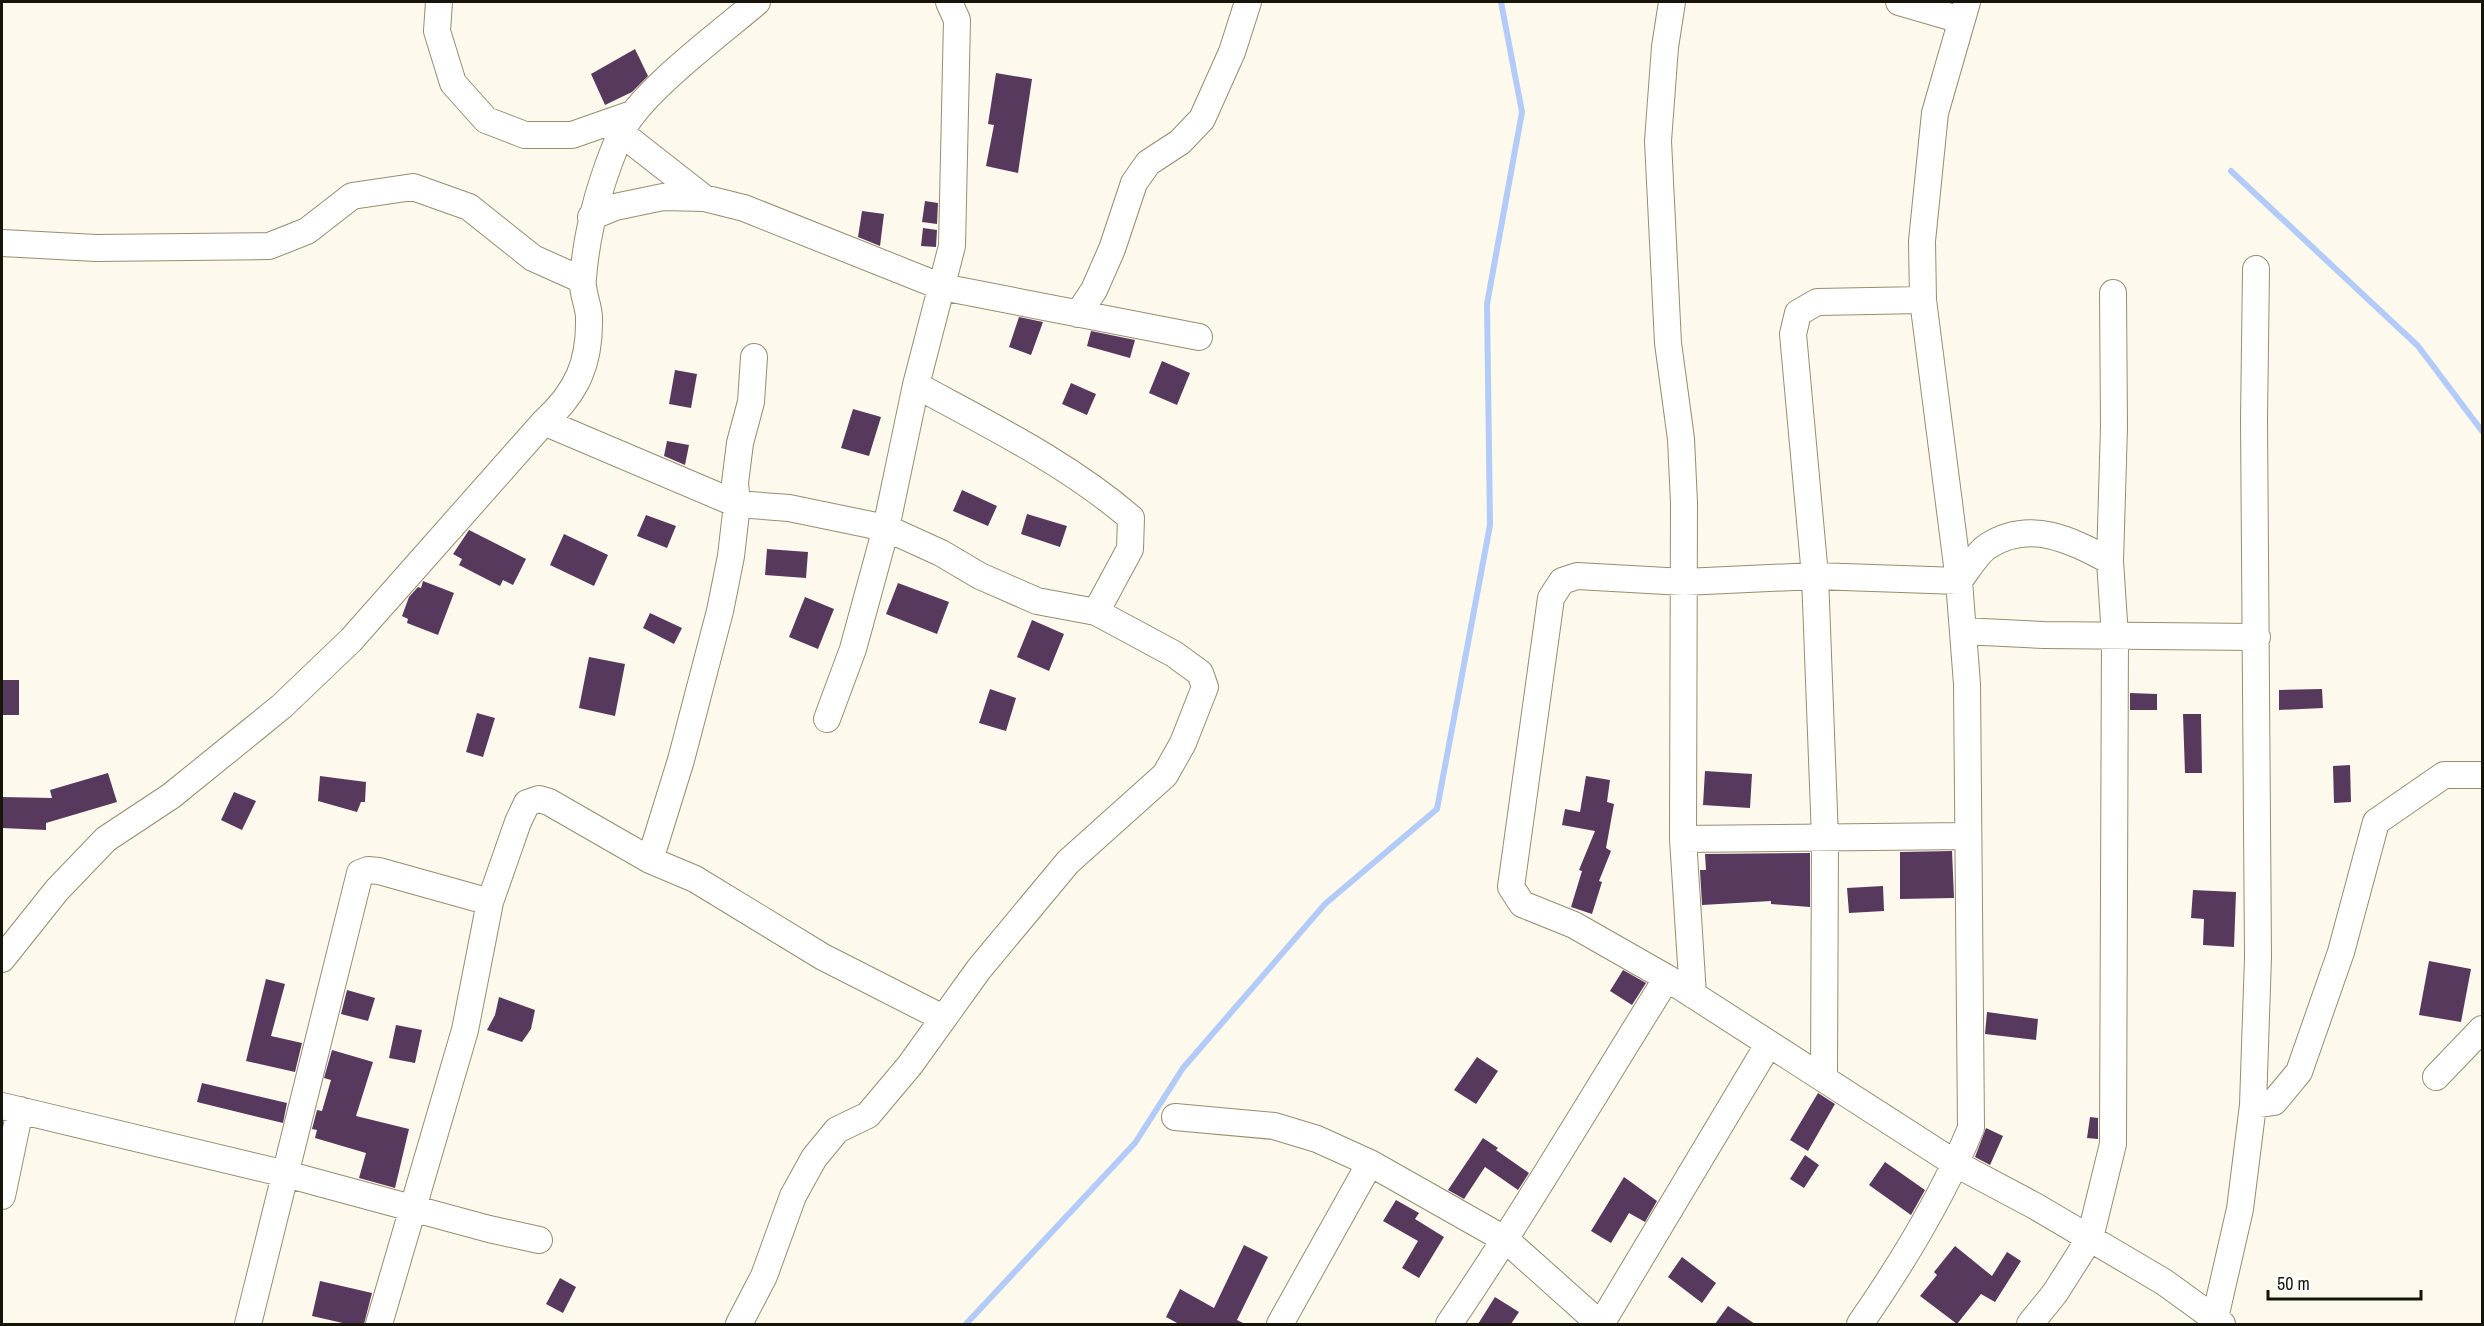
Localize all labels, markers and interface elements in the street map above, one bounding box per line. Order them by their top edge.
scale bar [2268,1263,2421,1301]
text: 50 m [2277,1271,2310,1296]

